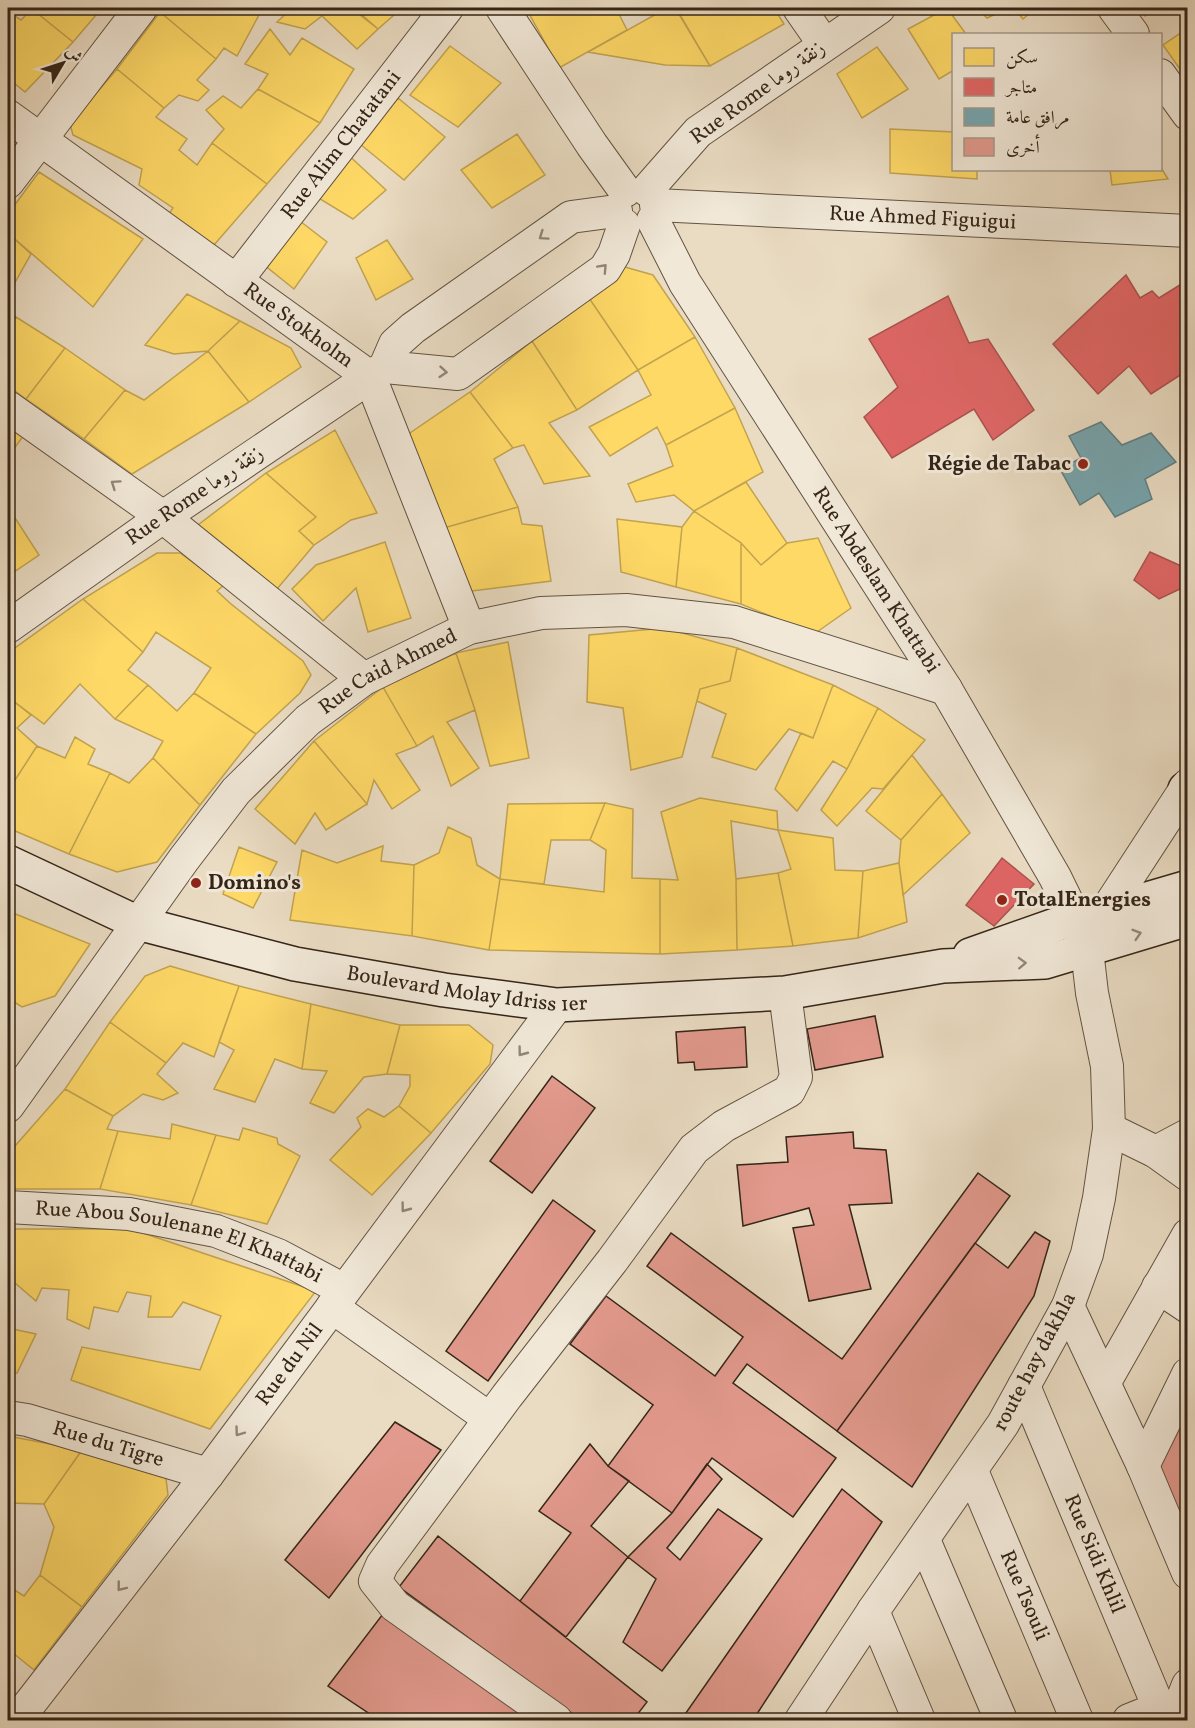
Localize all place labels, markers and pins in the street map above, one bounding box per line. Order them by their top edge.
place label: Régie de Tabac [927,450,1071,479]
marker: Régie de Tabac [1076,457,1090,471]
place label: Domino's [208,869,301,898]
marker: Domino's [189,876,203,890]
place label: TotalEnergies [1014,886,1151,915]
marker: TotalEnergies [995,893,1009,907]

